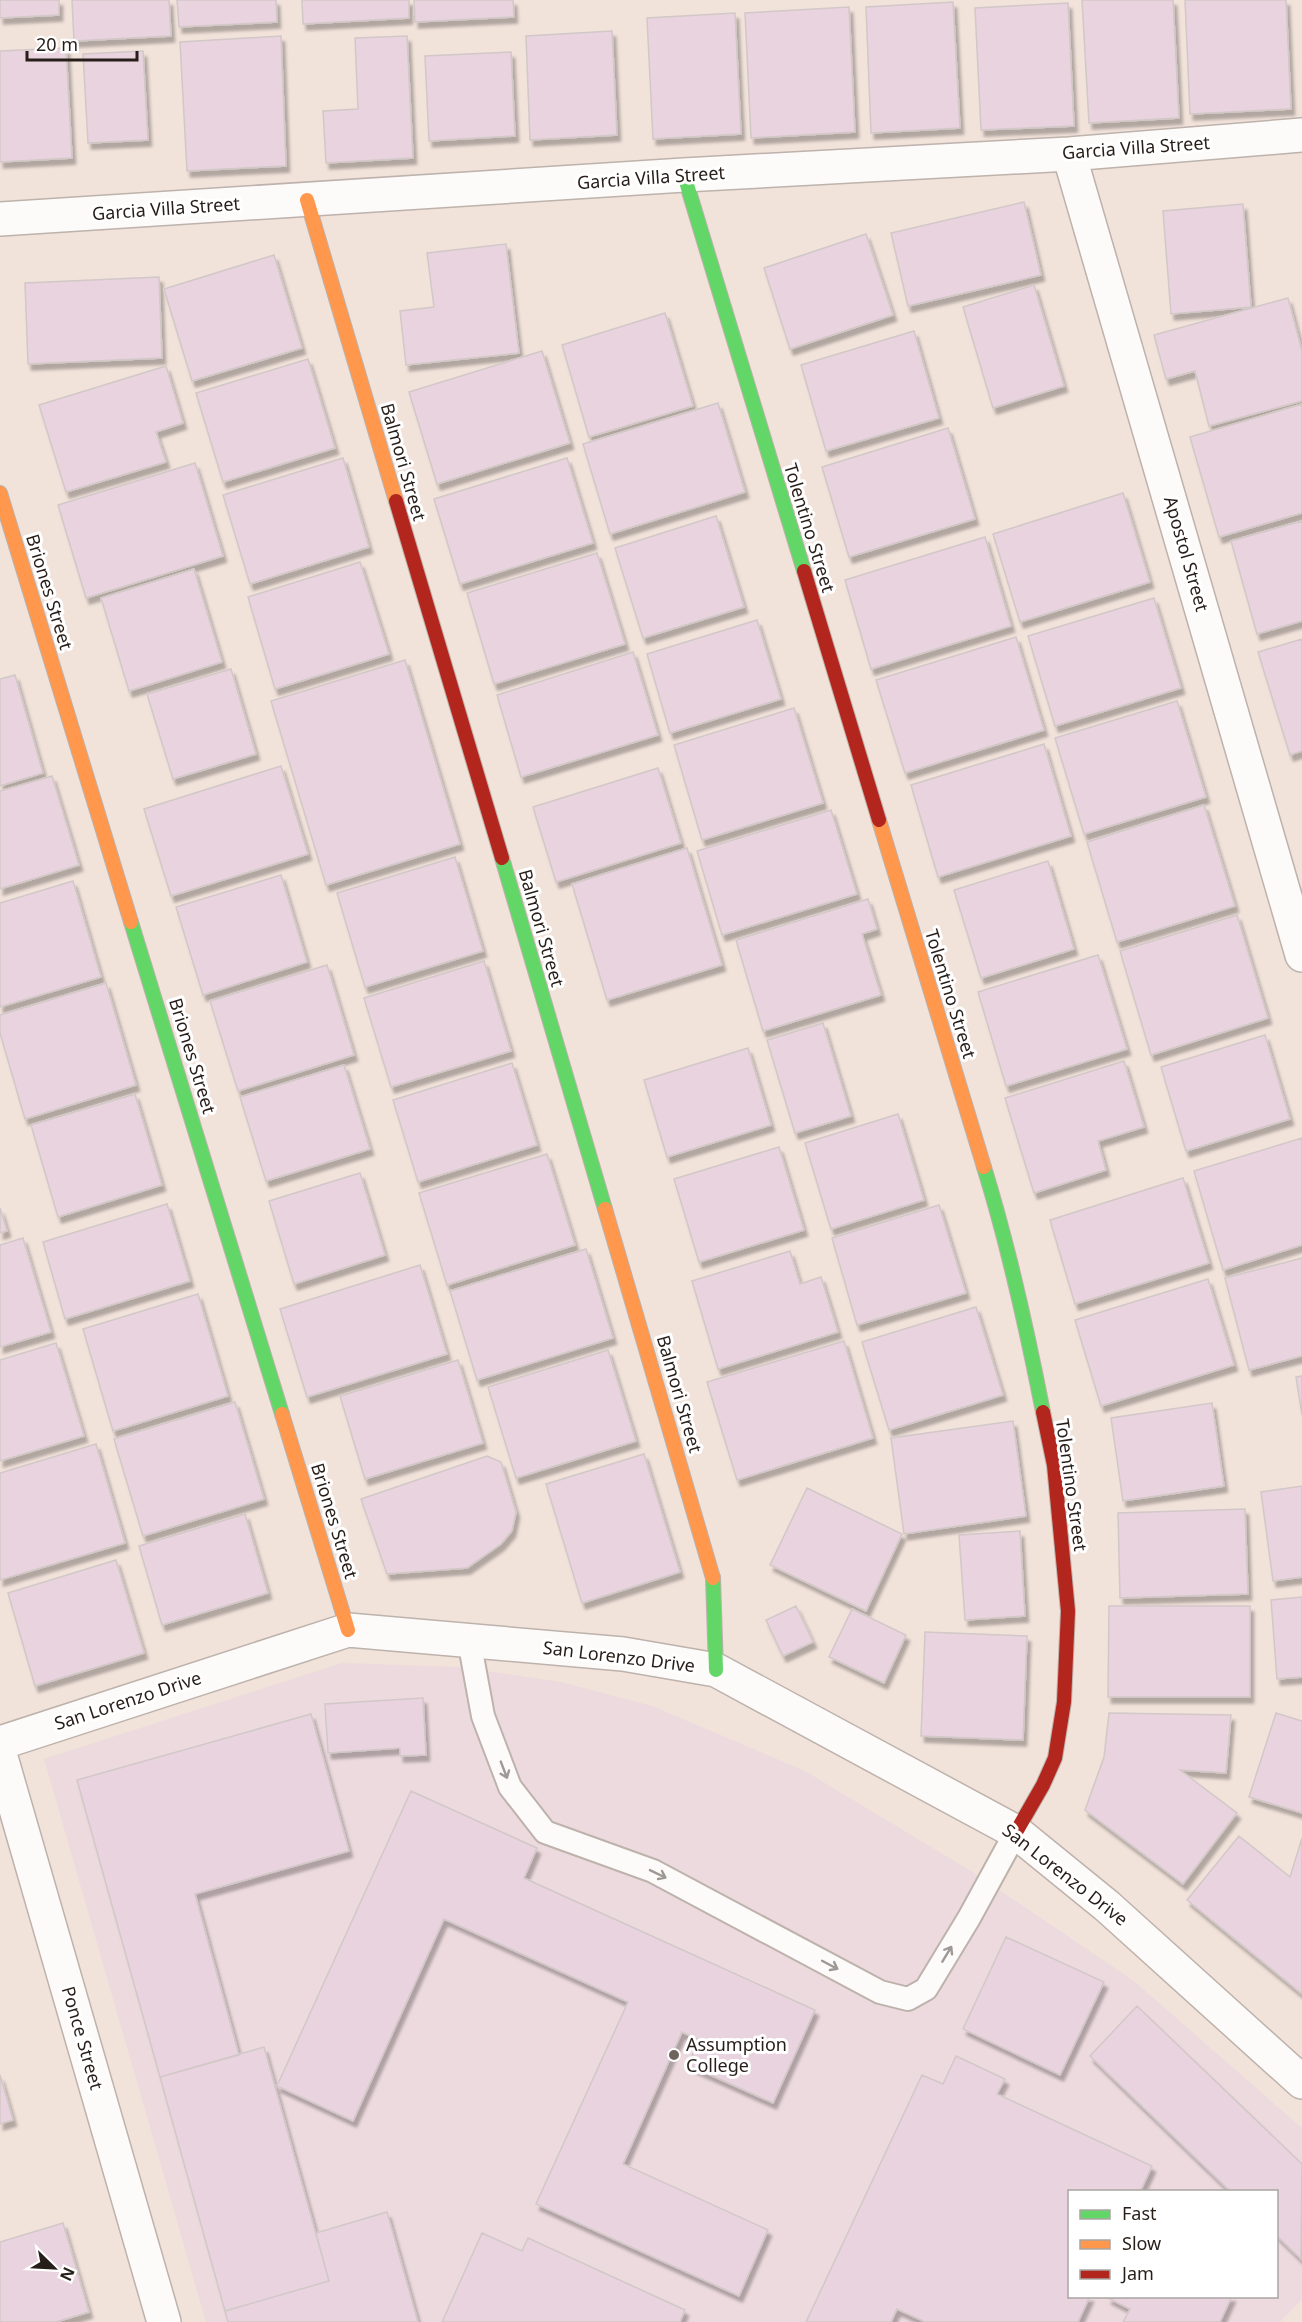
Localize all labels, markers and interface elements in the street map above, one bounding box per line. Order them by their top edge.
scale bar [27,24,136,62]
text: 20 m [36,32,78,56]
street label: Garcia Villa Street [1061,130,1211,164]
street label: Garcia Villa Street [576,160,726,194]
street label: Garcia Villa Street [91,191,241,225]
street label: Balmori Street [376,400,432,524]
street label: Tolentino Street [779,460,841,596]
street label: Apostol Street [1159,493,1215,615]
street label: Briones Street [21,531,79,653]
street label: Balmori Street [514,866,570,990]
street label: Tolentino Street [920,926,982,1062]
street label: Briones Street [164,995,222,1117]
street label: Balmori Street [652,1332,708,1456]
street label: Tolentino Street [1051,1417,1093,1553]
street label: Briones Street [306,1460,364,1582]
street label: San Lorenzo Drive [542,1635,697,1677]
street label: San Lorenzo Drive [51,1665,204,1735]
one-way arrow [499,1760,510,1779]
street label: San Lorenzo Drive [998,1818,1133,1931]
one-way arrow [648,1868,666,1880]
one-way arrow [942,1946,954,1963]
one-way arrow [821,1959,838,1971]
street label: Ponce Street [57,1983,109,2093]
place label: Assumption College [686,2032,787,2077]
marker: Assumption College [667,2048,681,2062]
legend [1068,2190,1278,2298]
text: Fast [1122,2201,1157,2225]
text: Slow [1122,2231,1161,2255]
north arrow [24,2238,84,2298]
text: Jam [1120,2261,1154,2285]
text: N [55,2264,80,2285]

